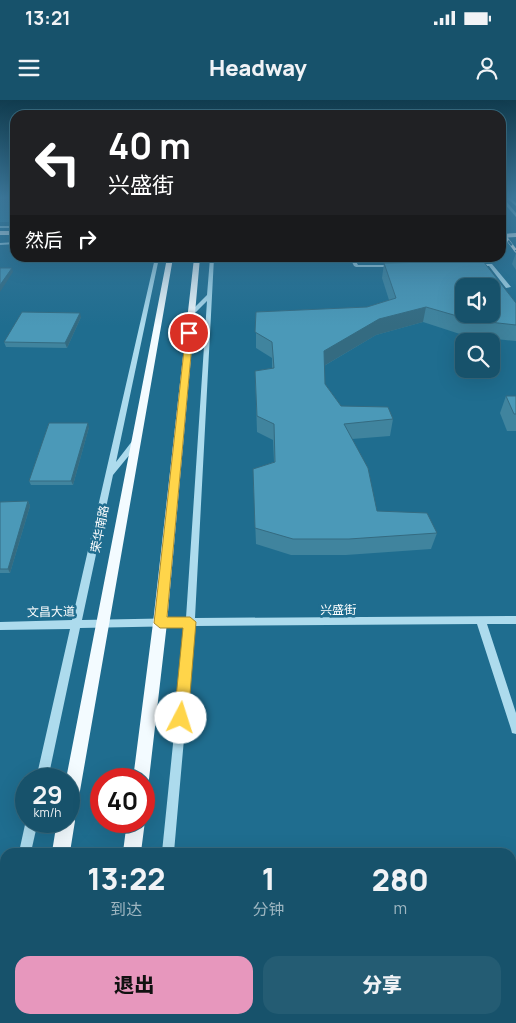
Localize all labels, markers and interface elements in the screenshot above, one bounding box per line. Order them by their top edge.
text: 13:21 [25,5,71,31]
text: Headway [209,53,307,83]
icon: menu [15,54,43,82]
icon: person [473,54,501,82]
text: 40 m [108,122,191,170]
icon: left [25,130,90,195]
text: 兴盛街 [108,170,174,200]
icon: right [73,225,101,253]
text: 然后 [25,227,63,253]
map controls [455,278,500,378]
button: sound [455,278,500,323]
pin [168,312,210,354]
icon: arrive [175,319,203,347]
button: search [455,333,500,378]
street label: 荣华南路 [87,504,112,554]
street label: 兴盛街 [320,601,356,618]
street label: 文昌大道 [27,603,75,620]
position arrow [154,691,206,743]
speed limit sign: 40 [90,768,155,833]
text: 29 [32,777,63,812]
text: km/h [34,804,61,821]
text: 13:22 [87,858,165,899]
text: 1 [262,858,275,899]
text: 280 [372,859,429,900]
text: m [394,897,407,919]
text: 到达 [110,898,142,920]
text: 分钟 [253,898,285,920]
button: 退出 [15,956,253,1014]
button: 分享 [263,956,501,1014]

